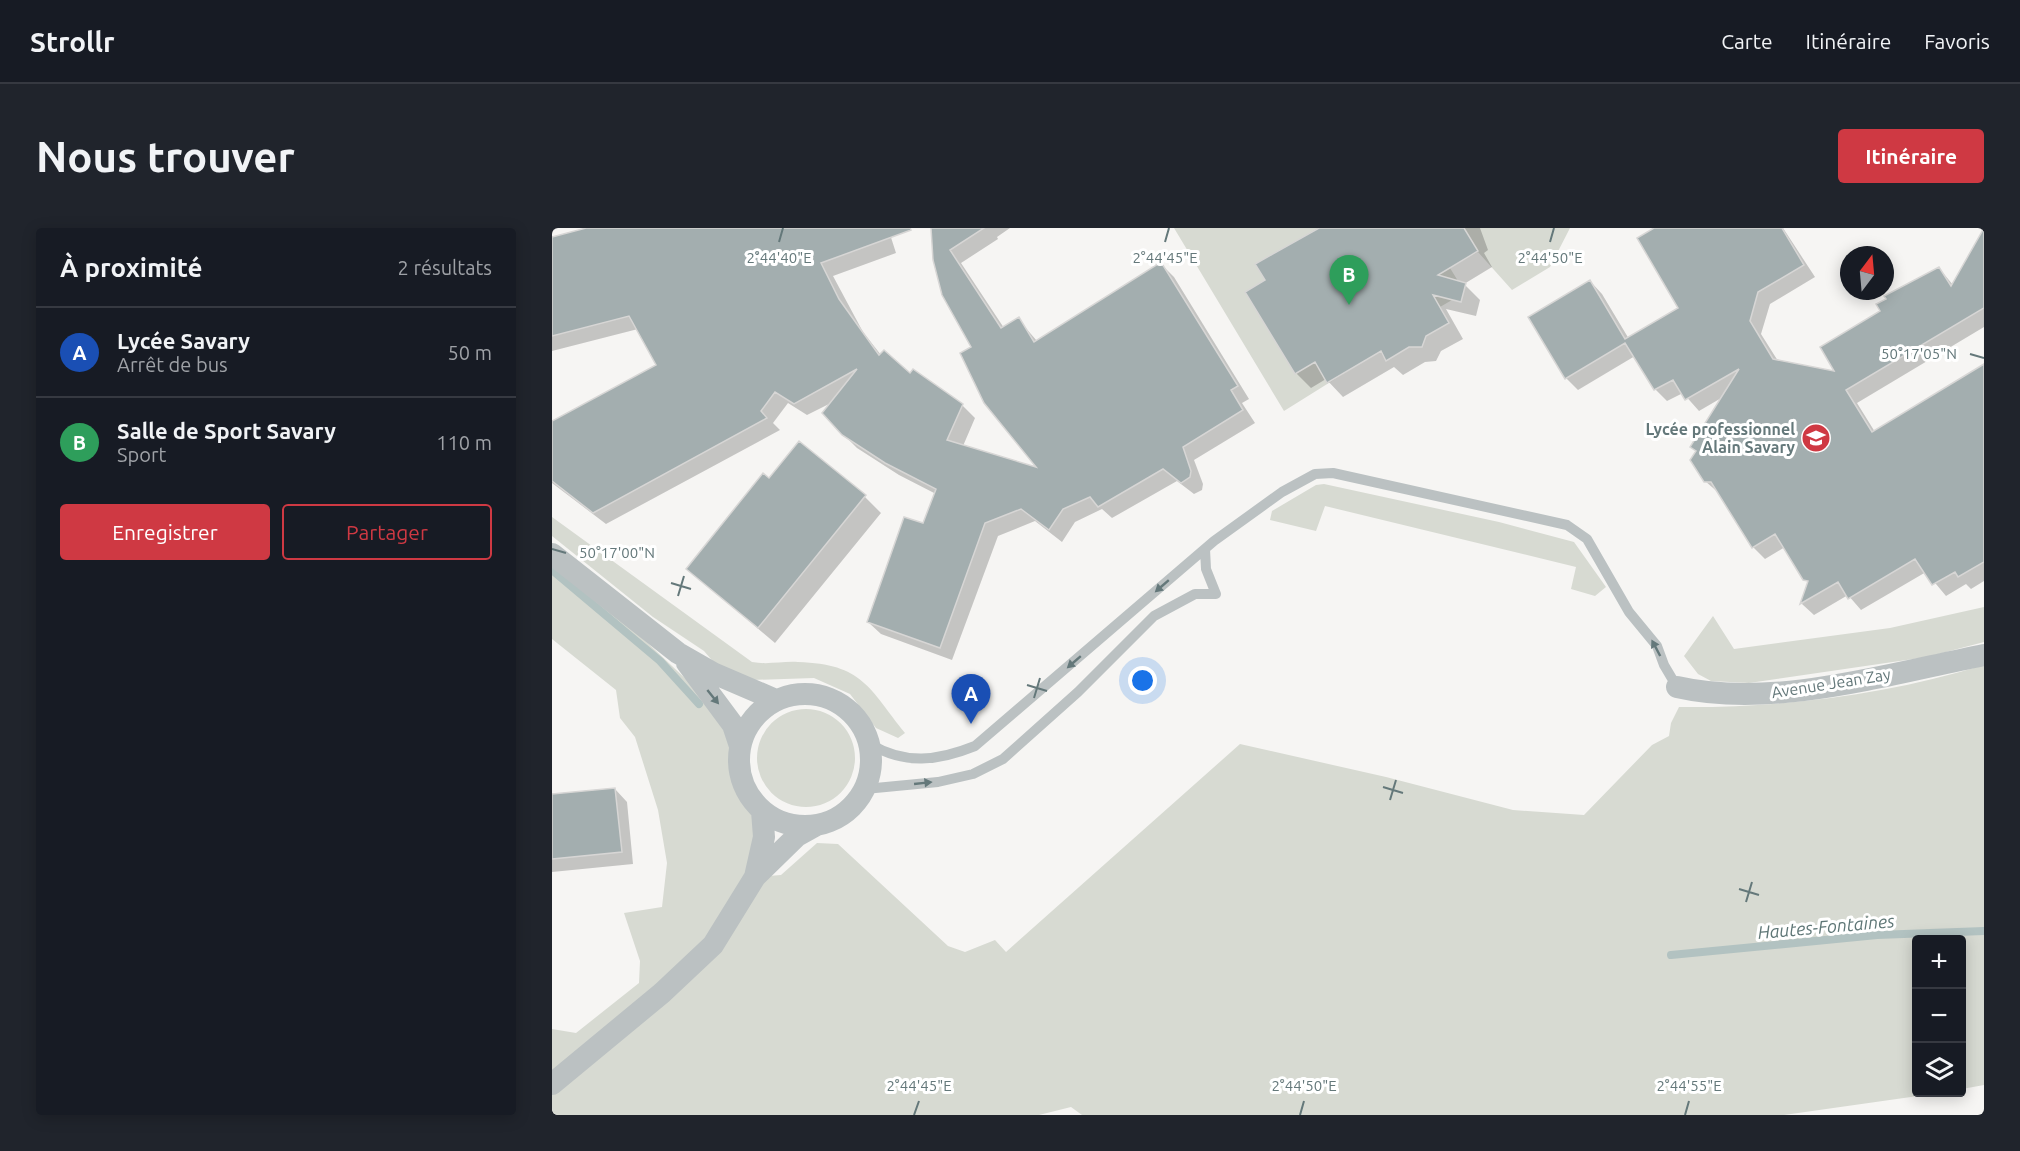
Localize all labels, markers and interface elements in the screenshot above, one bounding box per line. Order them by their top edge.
text: Strollr [30,26,115,57]
text: Carte [1721,29,1773,53]
text: Itinéraire [1806,29,1891,53]
text: Favoris [1924,29,1990,53]
button: Itinéraire [1838,129,1984,183]
text: Nous trouver [36,133,295,180]
north arrow [1840,246,1894,300]
text: 2°44'40"E [746,249,812,266]
text: 2°44'45"E [1132,249,1198,266]
text: 2°44'50"E [1517,249,1583,266]
text: À proximité [60,253,202,282]
text: 2 résultats [398,256,492,279]
pin: B [1330,256,1368,305]
text: Lycée Savary [117,328,250,353]
text: A [72,341,87,364]
text: 50 m [448,341,492,364]
text: 50°17'05"N [1881,345,1957,362]
text: Arrêt de bus [117,353,228,376]
text: Salle de Sport Savary [117,418,336,443]
place label: Lycée professionnel Alain Savary [1645,420,1795,456]
school or university icon: Lycée professionnel Alain Savary [1800,422,1832,454]
text: B [73,431,86,454]
text: 110 m [436,431,492,454]
text: Sport [117,443,166,466]
button: Enregistrer [60,504,270,560]
button: Partager [282,504,492,560]
text: 50°17'00"N [579,544,655,561]
one-way arrow [1154,579,1169,593]
one-way arrow [1651,639,1661,656]
one-way arrow [1066,655,1082,668]
street label: Avenue Jean Zay [1770,665,1892,701]
your location [1128,666,1157,695]
pin: A [952,674,990,724]
one-way arrow [707,689,719,704]
one-way arrow [914,778,933,788]
water label: Hautes-Fontaines [1757,910,1896,942]
map controls [1912,935,1966,1097]
button: + [1912,935,1966,989]
button: − [1912,989,1966,1043]
button: layers [1912,1043,1966,1097]
text: 2°44'45"E [886,1077,952,1094]
text: 2°44'50"E [1271,1077,1337,1094]
text: 2°44'55"E [1656,1077,1722,1094]

